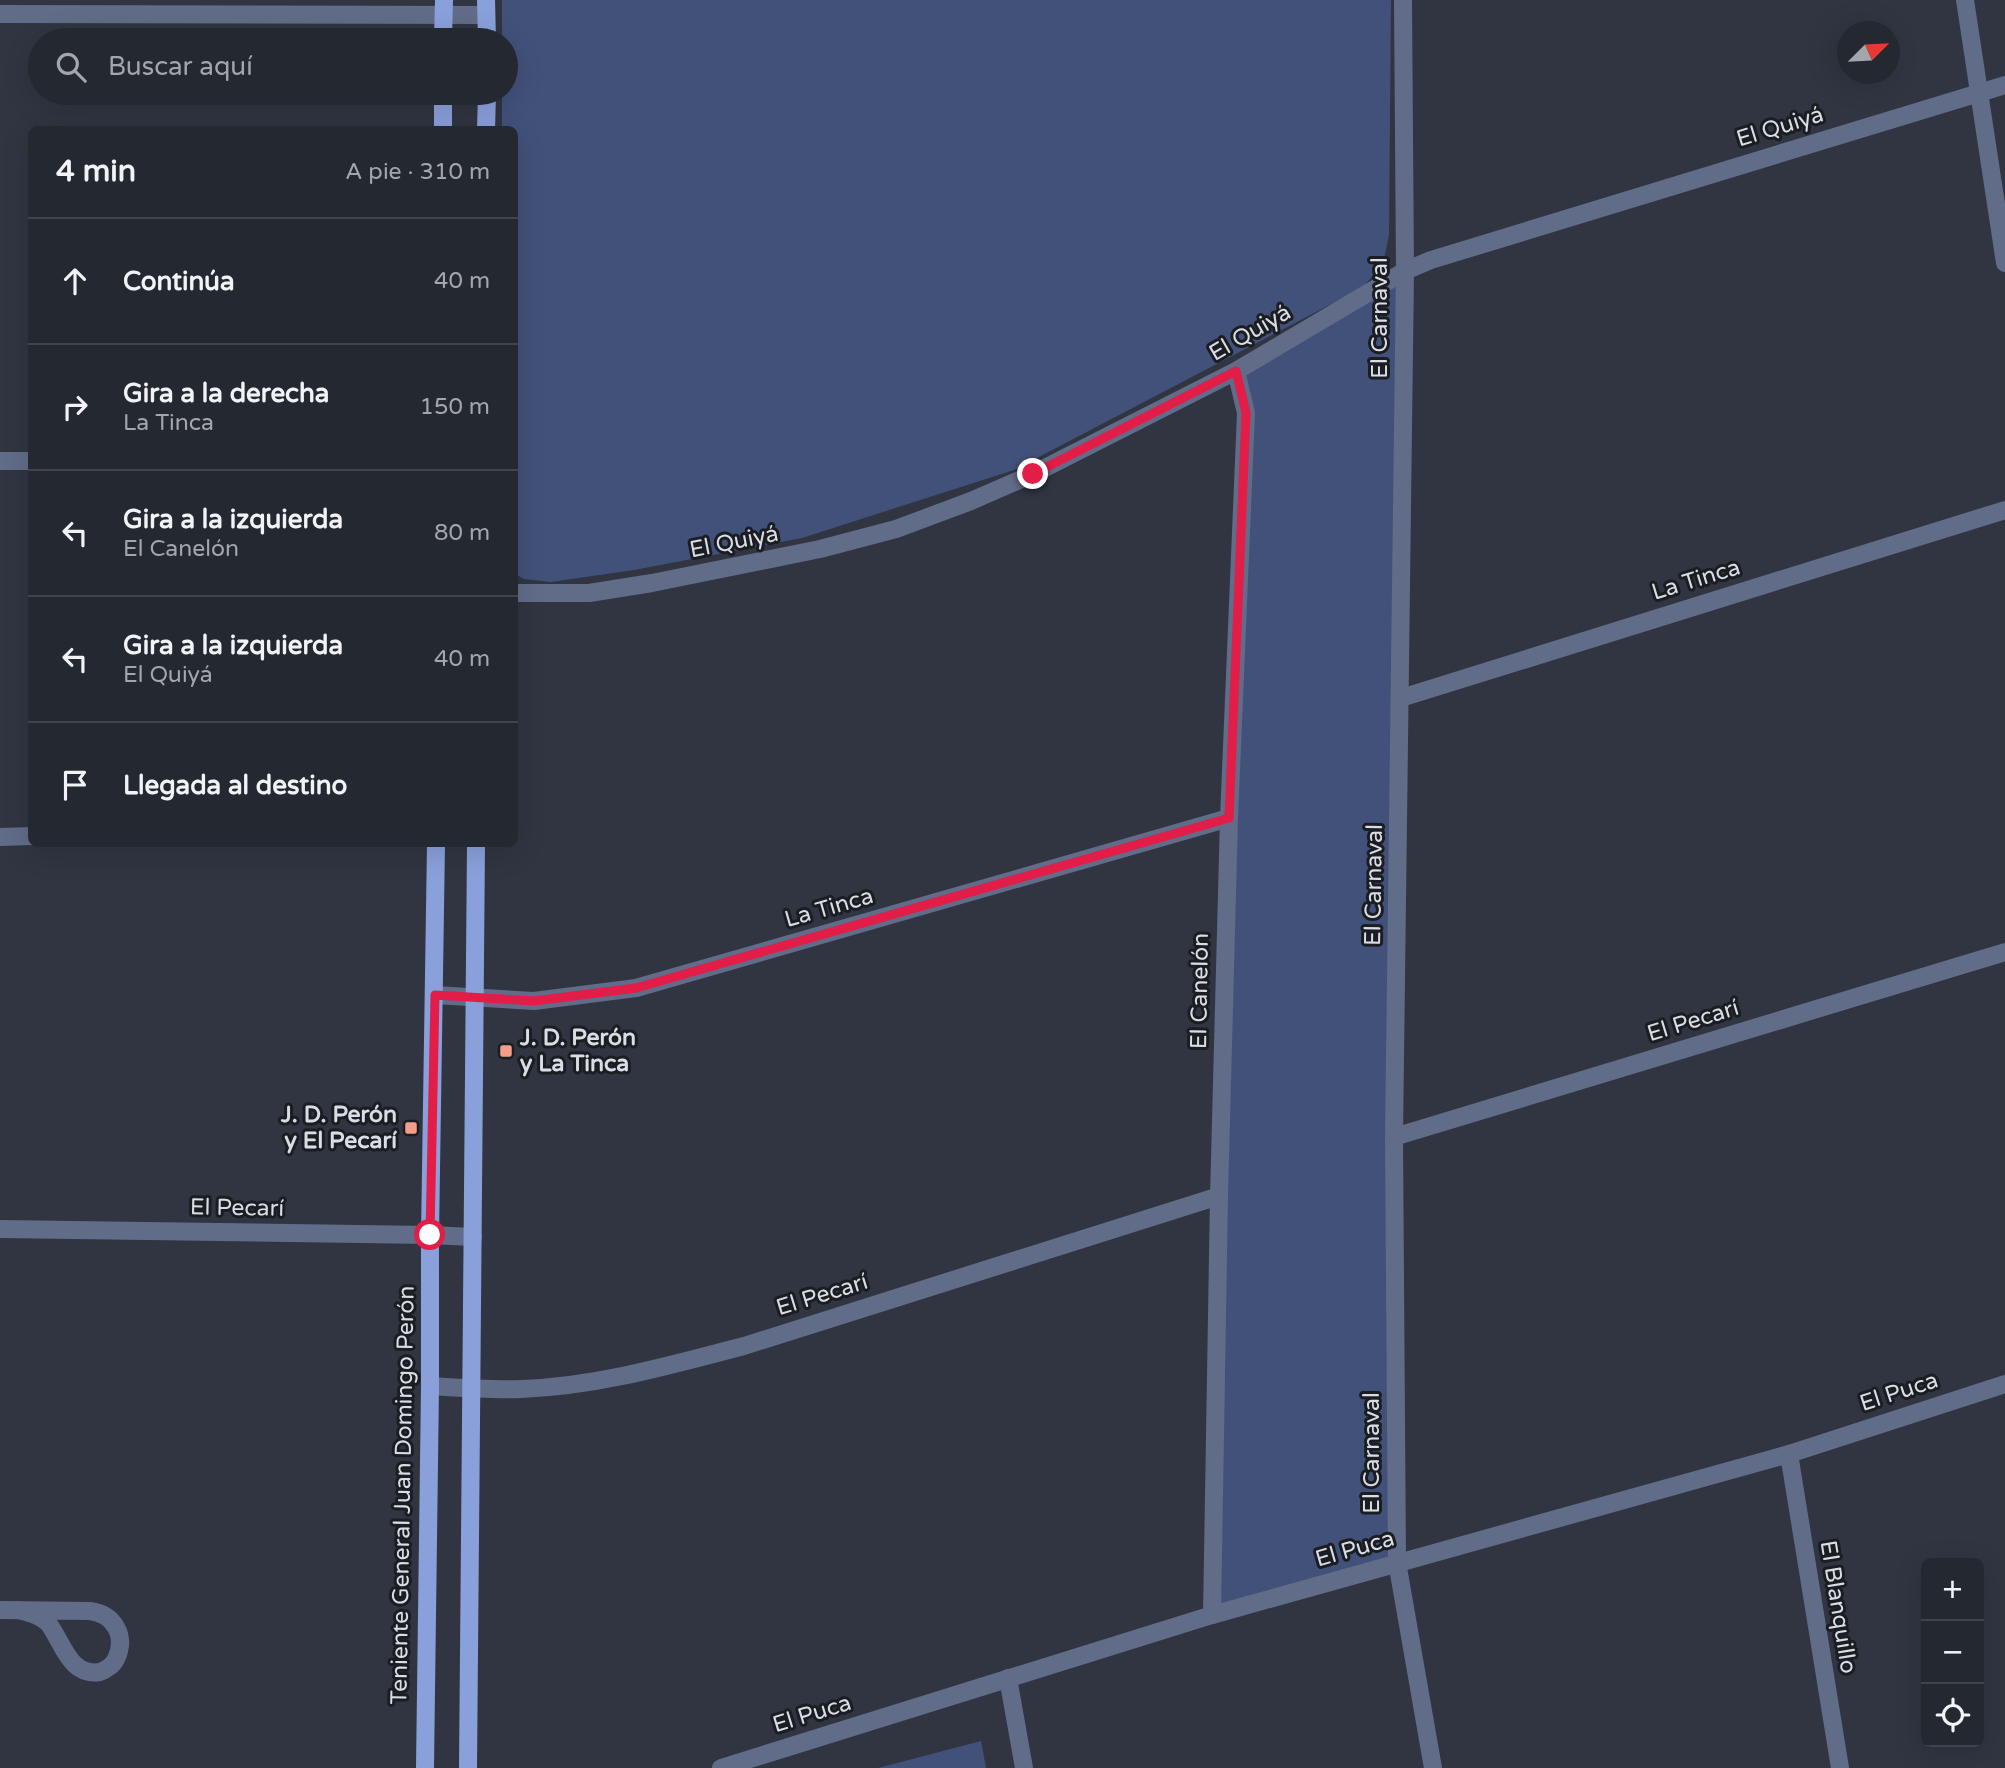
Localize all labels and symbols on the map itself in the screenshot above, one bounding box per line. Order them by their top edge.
north arrow [1837,21,1900,84]
street label: El Quiyá [1733,100,1827,154]
street label: El Carnaval [1366,257,1394,379]
street label: El Quiyá [1204,298,1296,368]
route end [1017,458,1048,489]
street label: El Quiyá [687,520,781,564]
street label: La Tinca [1648,553,1744,607]
street label: El Carnaval [1359,824,1389,946]
street label: La Tinca [781,882,877,934]
street label: El Canelón [1185,933,1215,1049]
street label: El Pecarí [1644,994,1742,1048]
place label: J. D. Perón y La Tinca [519,1024,636,1078]
marker: J. D. Perón y La Tinca [498,1043,514,1059]
place label: J. D. Perón y El Pecarí [280,1101,397,1155]
marker: J. D. Perón y El Pecarí [403,1120,419,1136]
street label: El Pecarí [190,1193,285,1223]
route start [414,1219,445,1250]
street label: El Pecarí [773,1268,871,1322]
street label: Teniente General Juan Domingo Perón [385,1285,421,1705]
street label: El Puca [1856,1366,1942,1418]
street label: El Carnaval [1358,1392,1386,1514]
street label: El Puca [1312,1524,1398,1574]
street label: El Blanquillo [1814,1538,1862,1676]
street label: El Puca [769,1689,855,1739]

